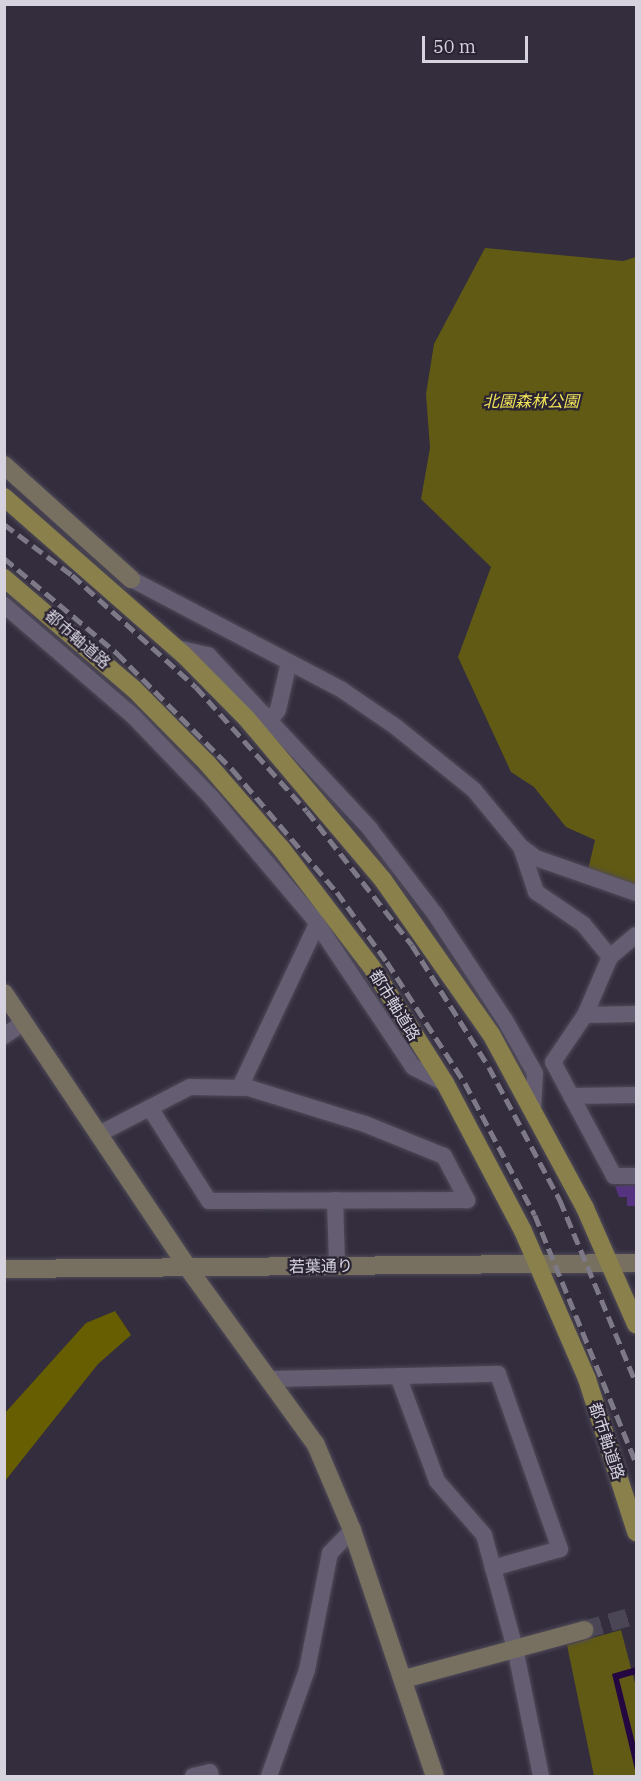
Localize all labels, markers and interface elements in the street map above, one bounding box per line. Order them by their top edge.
scale bar [425,24,532,62]
text: 50 m [433,35,476,58]
park label: 北園森林公園 [483,391,579,411]
street label: 都市軸道路 [42,606,114,672]
street label: 都市軸道路 [366,966,424,1044]
street label: 若葉通り [289,1256,353,1276]
street label: 都市軸道路 [586,1400,628,1482]

